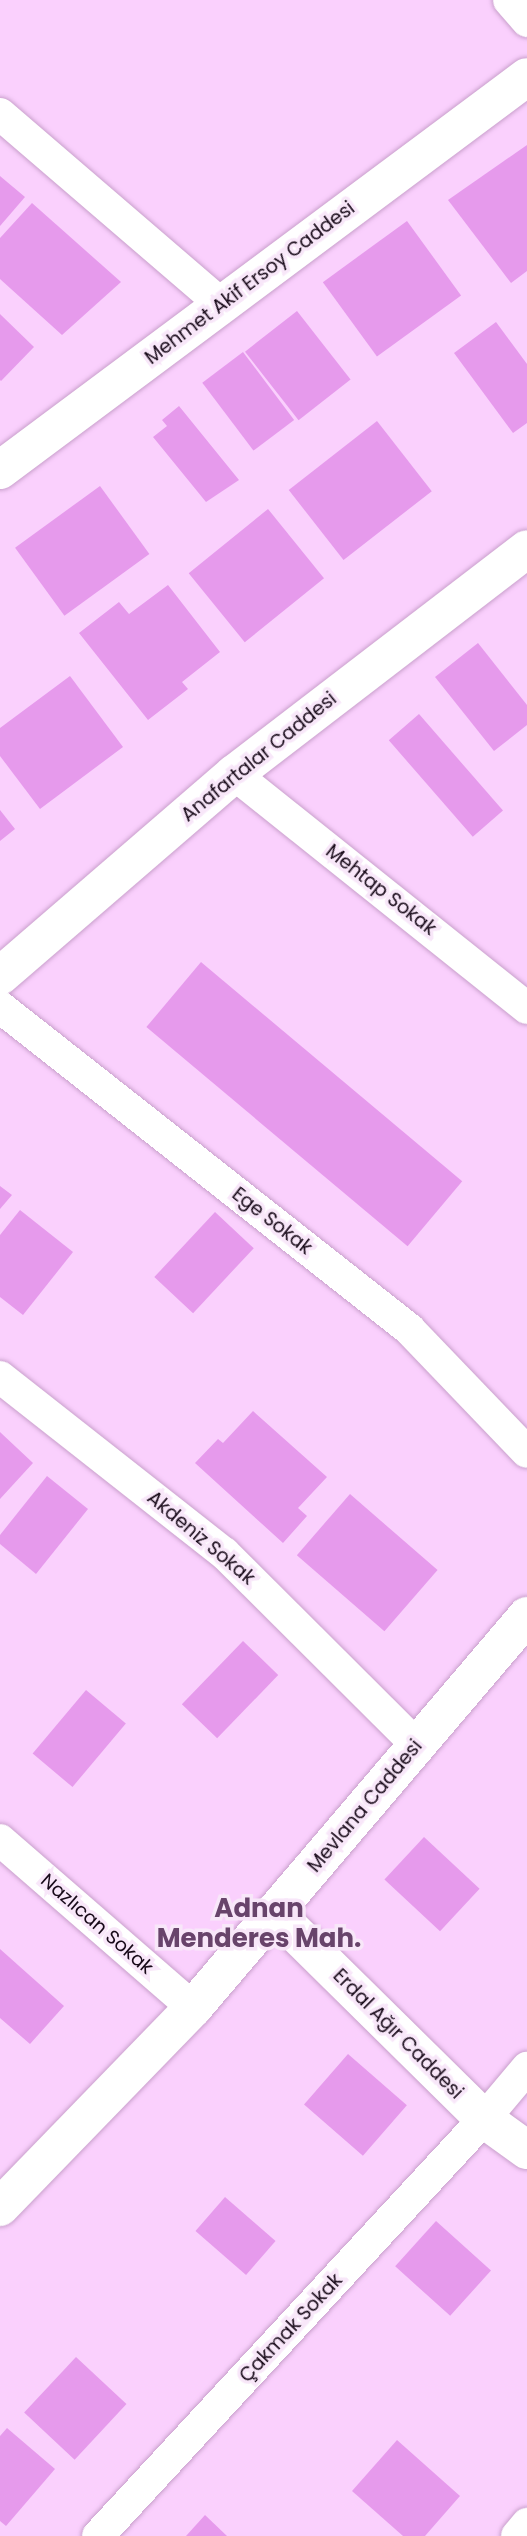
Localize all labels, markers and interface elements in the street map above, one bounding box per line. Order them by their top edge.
street label: Mehmet Akif Ersoy Caddesi [141,197,359,369]
street label: Anafartalar Caddesi [177,687,341,827]
street label: Mehtap Sokak [321,840,441,940]
street label: Ege Sokak [227,1183,317,1259]
street label: Akdeniz Sokak [143,1486,259,1590]
street label: Mevlana Caddesi [303,1735,427,1877]
street label: Nazlıcan Sokak [36,1869,158,1979]
district label: Adnan Menderes Mah. [157,1893,361,1954]
street label: Erdal Ağır Caddesi [328,1964,468,2104]
street label: Çakmak Sokak [235,2269,347,2387]

